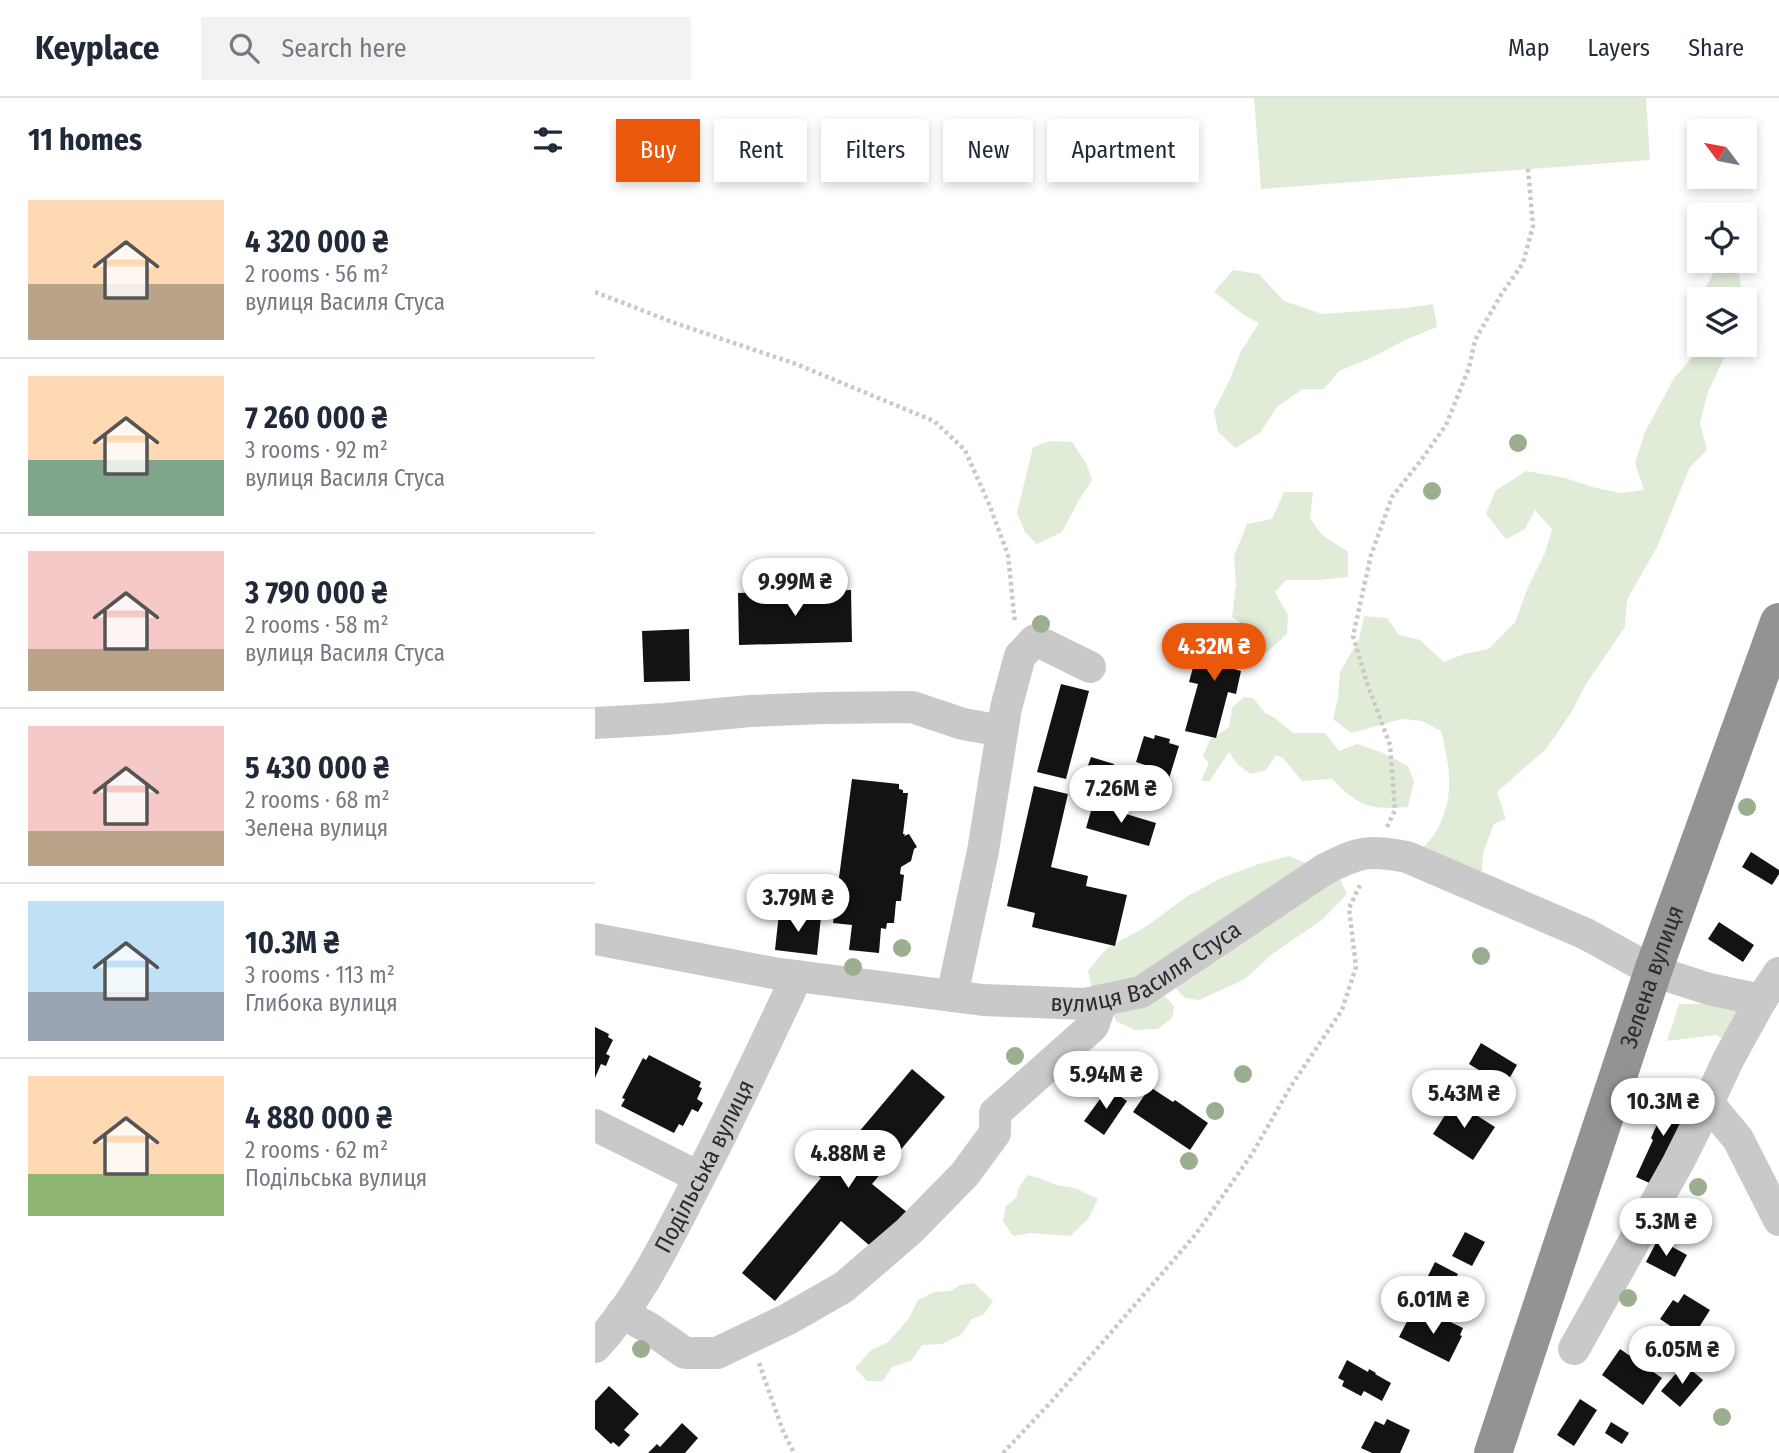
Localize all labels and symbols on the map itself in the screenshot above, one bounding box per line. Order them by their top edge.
north arrow [1687,119,1757,189]
pin: 9.99M ₴ [730,559,860,618]
pin: 4.32M ₴ [1149,624,1279,683]
pin: 7.26M ₴ [1056,766,1186,825]
pin: 3.79M ₴ [733,874,863,934]
street label: Зелена вулиця [1614,901,1690,1052]
street label: вулиця Василя Стуса [1050,915,1246,1018]
pin: 5.94M ₴ [1041,1052,1171,1111]
pin: 5.43M ₴ [1399,1070,1529,1130]
street label: Подільська вулиця [649,1075,760,1258]
pin: 10.3M ₴ [1598,1079,1728,1138]
pin: 4.88M ₴ [783,1130,913,1190]
pin: 5.3M ₴ [1609,1198,1723,1258]
pin: 6.01M ₴ [1368,1276,1498,1336]
pin: 6.05M ₴ [1617,1326,1747,1386]

